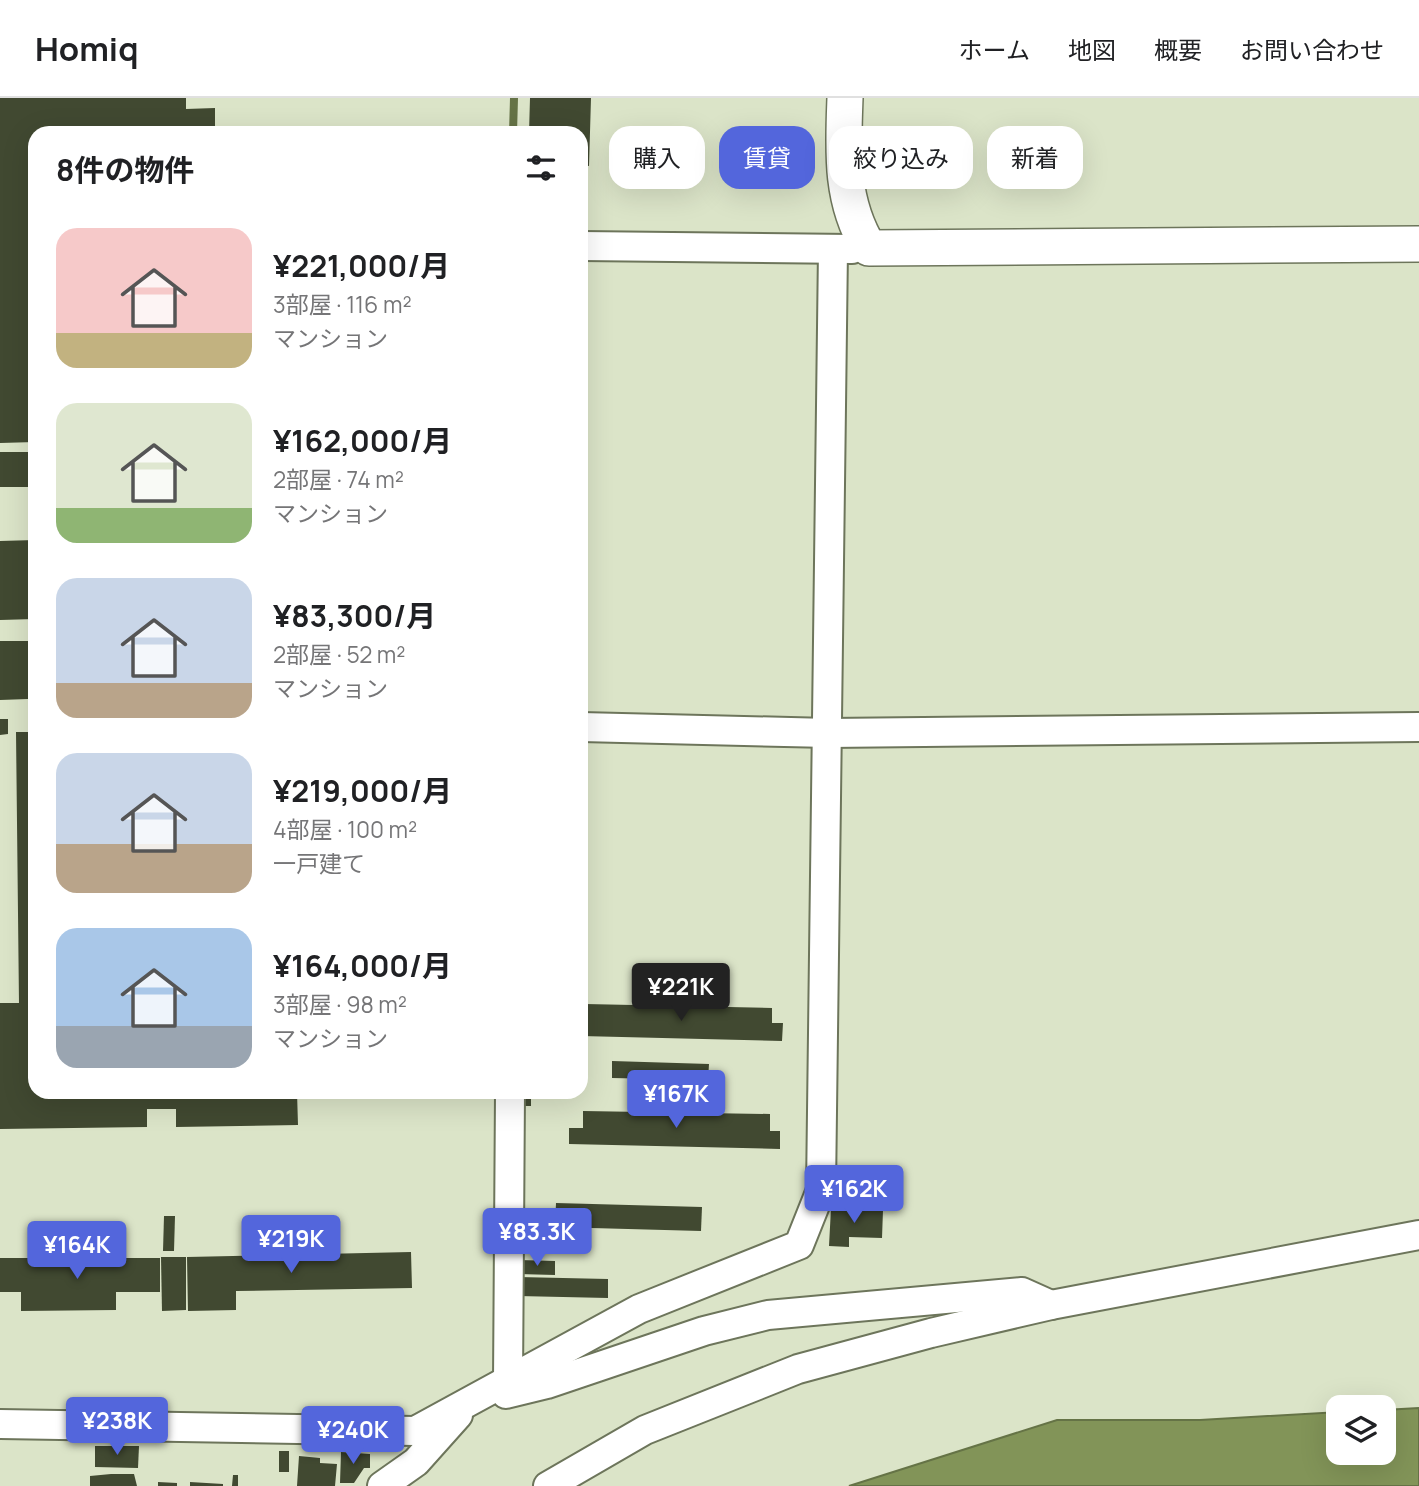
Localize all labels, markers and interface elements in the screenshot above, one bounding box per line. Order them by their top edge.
text: Homiq [35,26,139,71]
text: ホーム [959,33,1030,66]
text: 地図 [1068,33,1116,66]
text: 概要 [1154,33,1202,66]
text: お問い合わせ [1240,33,1384,66]
chip: 購入 [609,126,705,189]
chip: 賃貸 [719,126,815,189]
chip: 絞り込み [829,126,973,189]
chip: 新着 [987,126,1083,189]
text: 8件の物件 [56,149,194,190]
icon: filters [522,149,560,187]
text: ¥221,000/月 [273,245,450,286]
icon: home [112,256,196,340]
text: 3部屋 · 116 m² [273,288,412,320]
text: マンション [273,322,388,354]
text: ¥162,000/月 [273,420,452,461]
icon: home [112,431,196,515]
text: 2部屋 · 74 m² [273,463,404,495]
text: マンション [273,497,388,529]
text: ¥83,300/月 [273,595,436,636]
icon: home [112,606,196,690]
text: 2部屋 · 52 m² [273,638,406,670]
text: マンション [273,672,388,704]
text: ¥219,000/月 [273,770,452,811]
icon: home [112,781,196,865]
text: 4部屋 · 100 m² [273,813,417,845]
text: 一戸建て [273,847,365,879]
text: ¥164,000/月 [273,945,452,986]
icon: home [112,956,196,1040]
pin: ¥221K [632,964,730,1023]
text: ¥221K [648,970,714,1002]
text: 3部屋 · 98 m² [273,988,407,1020]
text: マンション [273,1022,388,1054]
pin: ¥167K [627,1070,725,1130]
text: ¥167K [643,1077,709,1109]
pin: ¥162K [805,1166,903,1225]
text: ¥162K [820,1172,888,1204]
pin: ¥83.3K [480,1208,594,1268]
text: ¥83.3K [499,1215,575,1247]
pin: ¥219K [242,1216,340,1275]
pin: ¥164K [28,1222,126,1281]
text: ¥219K [257,1222,325,1254]
text: ¥164K [43,1228,111,1260]
map controls [1326,1395,1396,1465]
button: layers [1326,1395,1396,1465]
pin: ¥238K [68,1398,166,1457]
text: ¥238K [82,1404,152,1436]
pin: ¥240K [304,1406,402,1466]
text: ¥240K [317,1413,389,1445]

